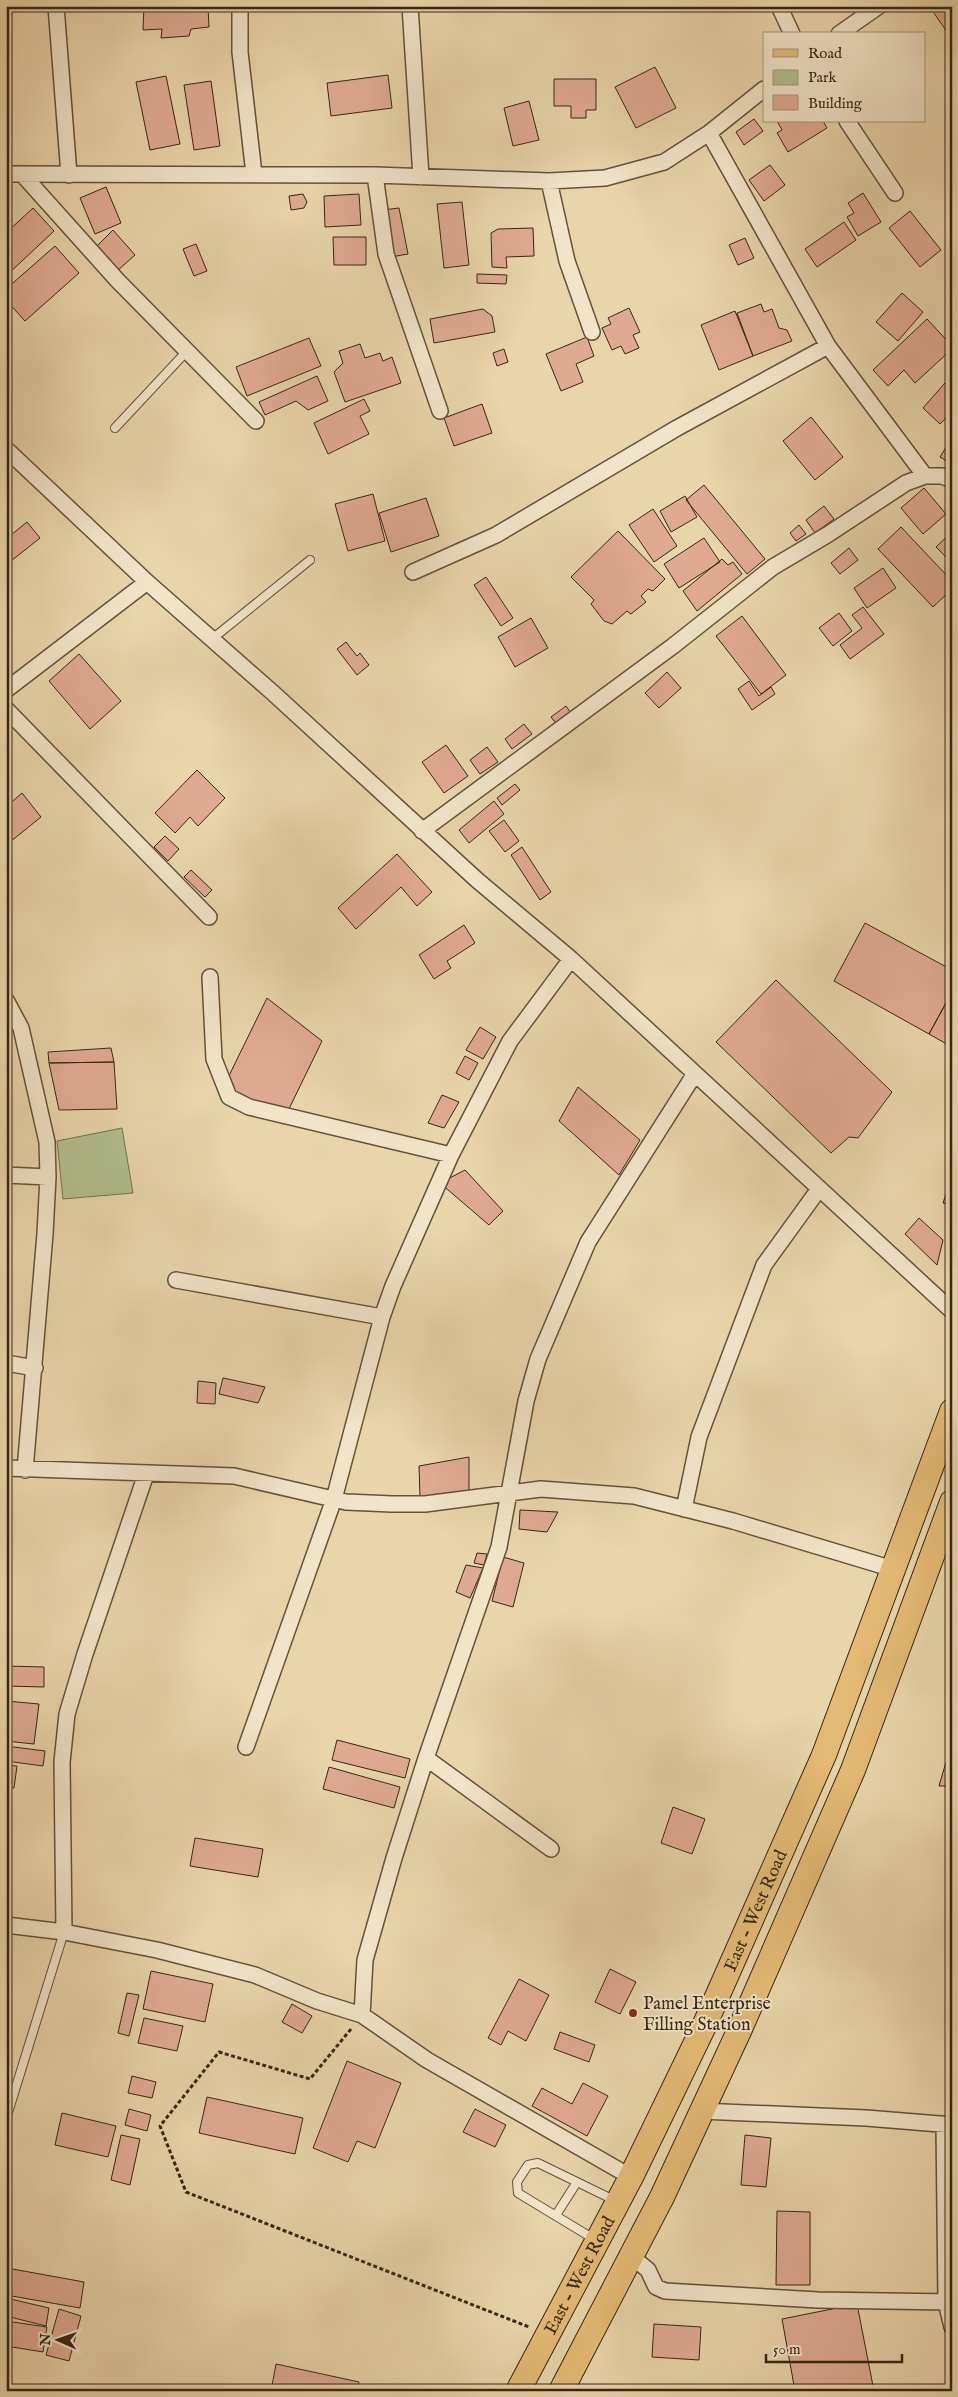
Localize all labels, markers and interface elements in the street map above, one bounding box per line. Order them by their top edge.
legend [763,32,926,122]
text: Road [808,44,843,63]
text: Park [808,68,838,87]
text: Building [808,94,863,113]
street label: East - West Road [720,1846,794,1976]
place label: Pamel Enterprise Filling Station [643,1993,771,2037]
marker: Pamel Enterprise Filling Station [627,2007,639,2019]
street label: East - West Road [540,2212,621,2339]
north arrow [32,2314,82,2364]
scale bar [766,2332,902,2364]
text: N [37,2333,55,2347]
text: 50 m [773,2340,801,2359]

